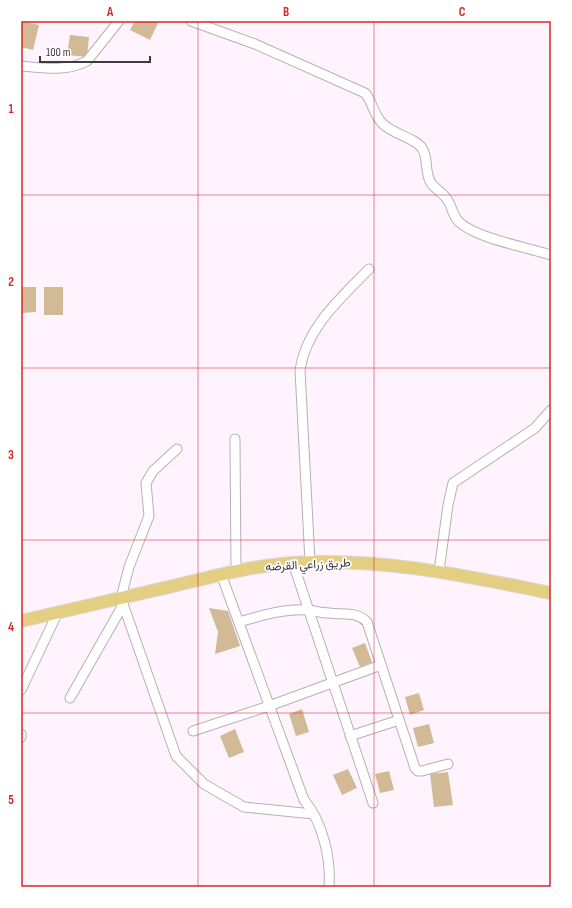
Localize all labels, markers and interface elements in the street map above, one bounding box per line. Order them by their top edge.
text: A [106,4,114,20]
text: B [283,4,289,20]
text: C [459,4,466,20]
scale bar [40,38,150,64]
text: 100 m [46,45,71,60]
text: 1 [8,101,14,117]
text: 2 [8,274,14,290]
text: 3 [8,447,14,463]
street label: طريق زراعي القرضه [265,555,351,577]
text: 4 [8,619,14,635]
text: 5 [8,792,14,808]

